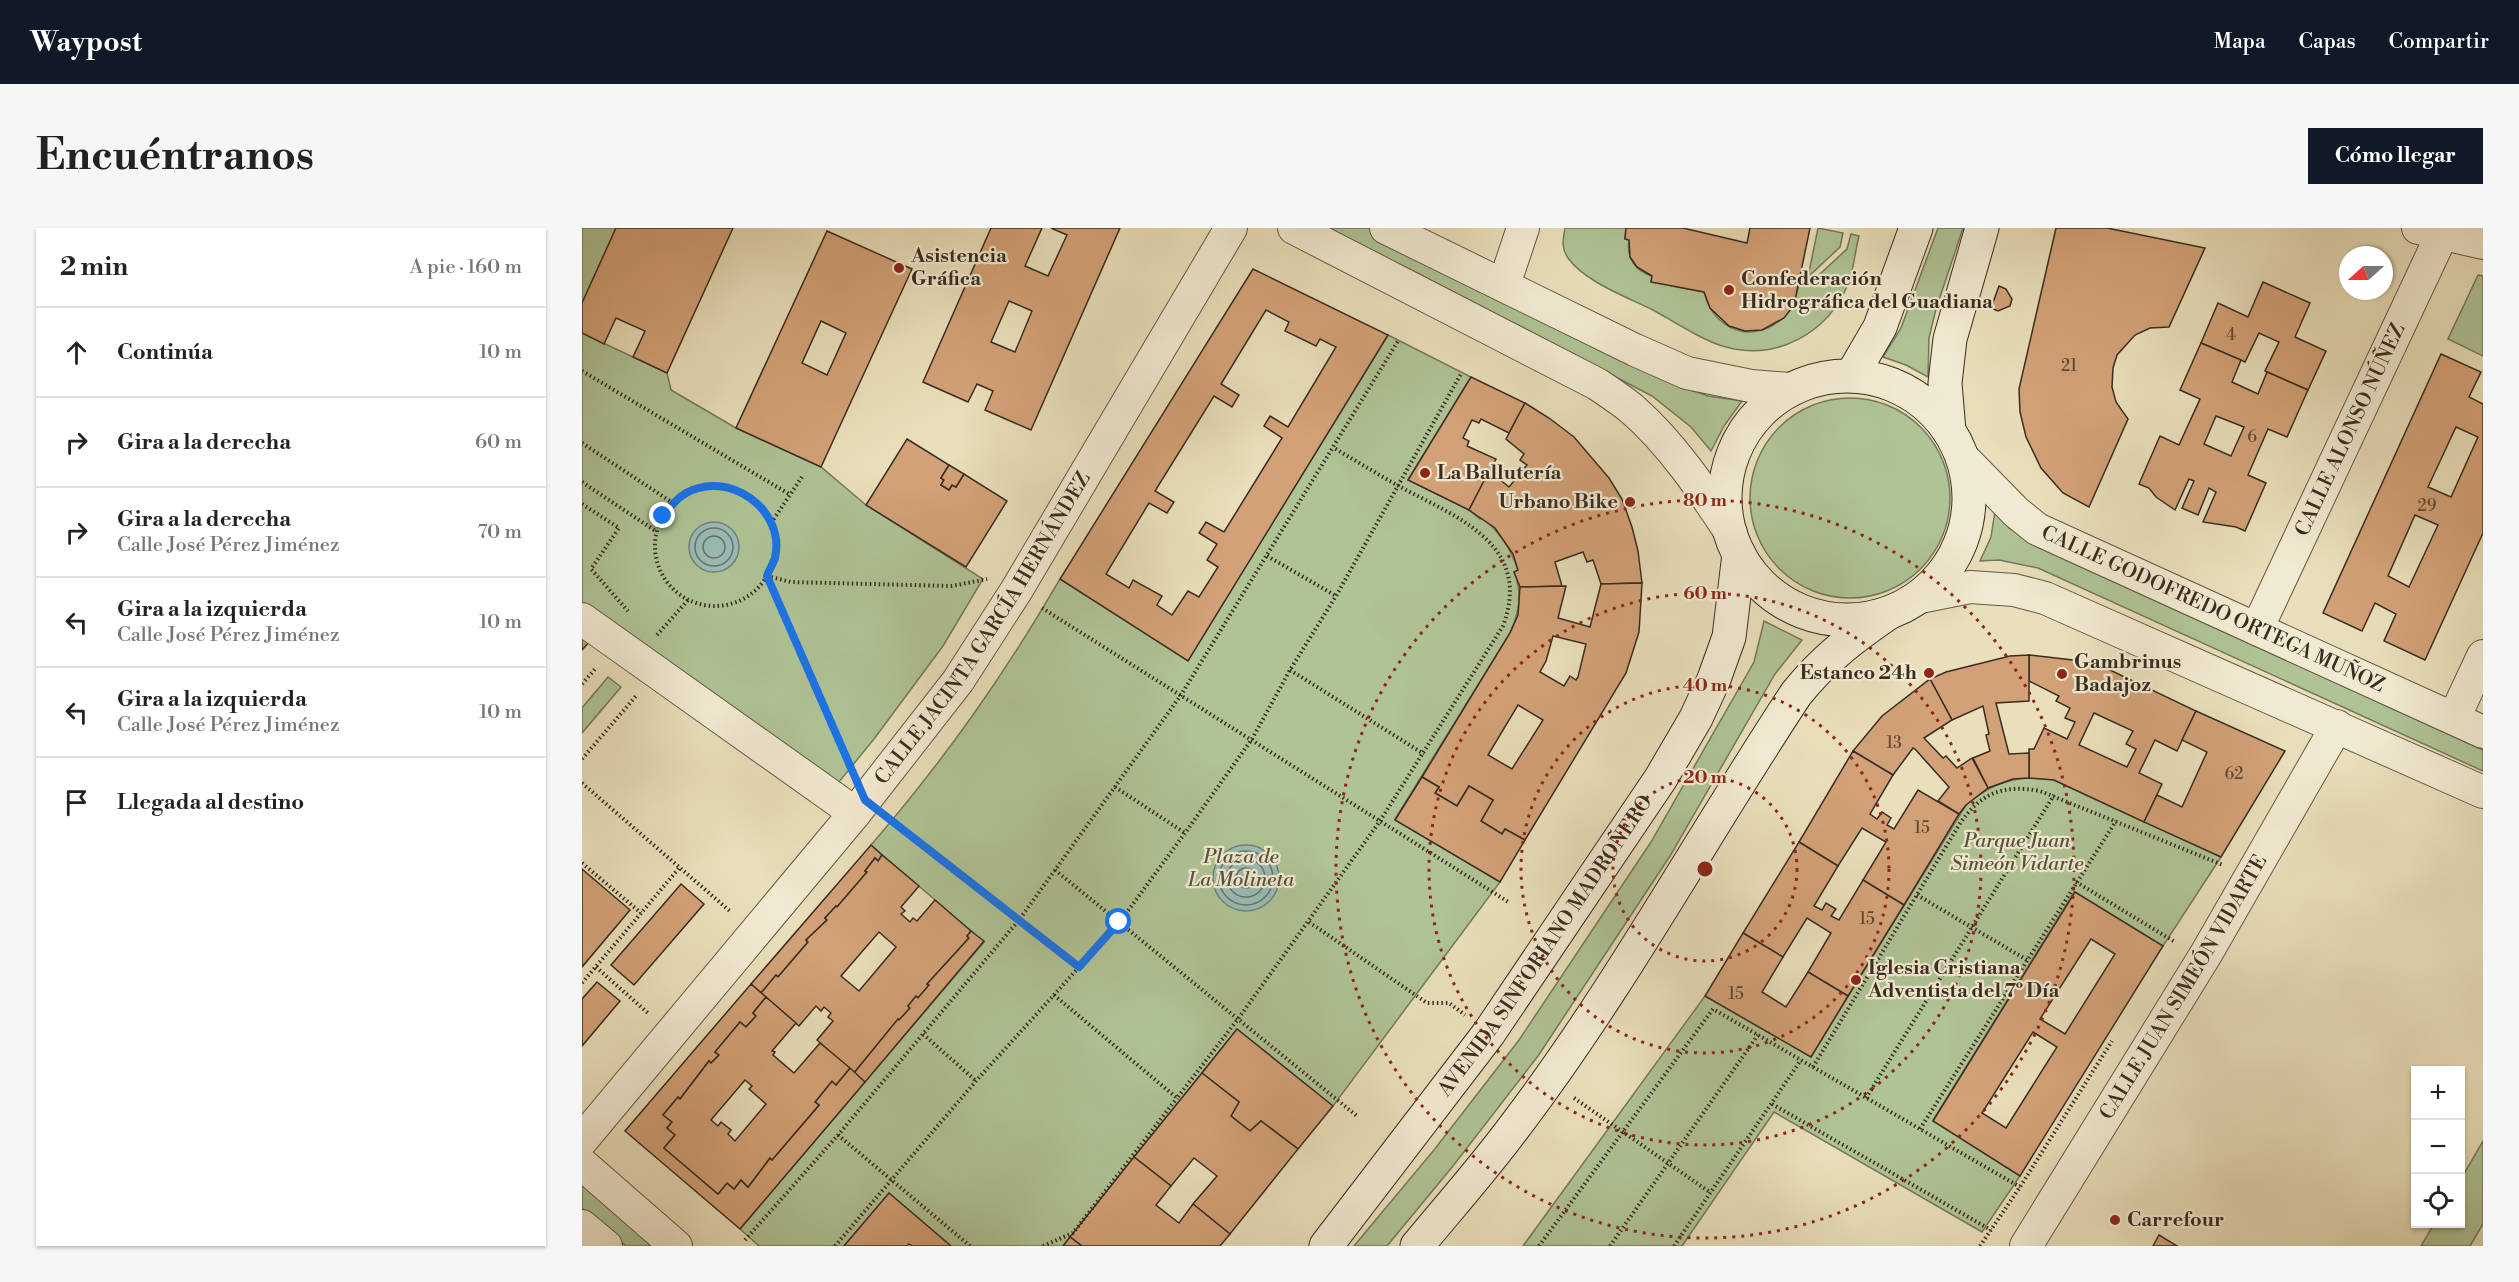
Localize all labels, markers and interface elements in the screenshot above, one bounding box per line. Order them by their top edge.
text: Waypost [30,25,142,60]
text: Mapa [2214,29,2266,55]
text: Capas [2299,29,2356,55]
text: Compartir [2389,29,2489,55]
button: Cómo llegar [2308,128,2483,184]
text: Encuéntranos [36,130,314,183]
place label: Asistencia Gráfica [910,244,1007,292]
north arrow [2339,246,2393,300]
text: 2 min [60,251,128,283]
text: A pie · 160 m [409,255,522,280]
marker: Asistencia Gráfica [892,261,906,275]
place label: Confederación Hidrográfica del Guadiana [1741,267,1993,315]
marker: Confederación Hidrográfica del Guadiana [1722,283,1736,297]
street label: CALLE ALONSO NÚÑEZ [2290,319,2411,540]
house number: 4 [2226,325,2236,345]
icon: ahead [60,336,93,369]
text: Continúa [117,339,213,366]
text: 10 m [479,340,522,365]
house number: 21 [2061,356,2077,376]
icon: right [60,426,93,459]
house number: 6 [2247,427,2257,447]
text: Gira a la derecha [117,429,291,456]
text: 60 m [475,430,522,455]
place label: La Ballutería [1437,461,1562,486]
marker: La Ballutería [1418,466,1432,480]
street label: CALLE JACINTA GARCÍA HERNÁNDEZ [869,467,1096,790]
text: 80 m [1683,489,1728,512]
place label: Urbano Bike [1498,490,1618,515]
marker: Urbano Bike [1623,495,1637,509]
house number: 29 [2418,496,2437,516]
route end [649,502,675,528]
text: Gira a la derecha [117,506,291,533]
icon: right [60,516,93,549]
text: 70 m [478,520,522,545]
street label: CALLE GODOFREDO ORTEGA MUÑOZ [2037,520,2389,698]
text: Calle José Pérez Jiménez [117,533,340,558]
text: 60 m [1683,582,1727,605]
text: Gira a la izquierda [117,596,307,623]
icon: left [60,606,93,639]
text: 10 m [479,610,522,635]
text: Calle José Pérez Jiménez [117,623,340,648]
place label: Gambrinus Badajoz [2074,650,2181,698]
place label: Estanco 24h [1800,661,1918,686]
marker: Estanco 24h [1922,666,1936,680]
marker: Gambrinus Badajoz [2055,667,2069,681]
text: 40 m [1683,674,1728,697]
text: Gira a la izquierda [117,686,307,713]
icon: left [60,696,93,729]
text: 10 m [479,700,522,725]
text: Calle José Pérez Jiménez [117,713,340,738]
house number: 13 [1886,733,1902,753]
house number: 62 [2225,764,2243,784]
text: 20 m [1683,766,1727,789]
icon: arrive [60,786,93,819]
text: Llegada al destino [117,789,304,816]
street label: AVENIDA SINFORIANO MADROÑERO [1432,790,1658,1102]
house number: 15 [1914,818,1930,838]
park label: Parque Juan Simeón Vidarte [1951,829,2084,877]
park label: Plaza de La Molineta [1187,845,1295,893]
street label: CALLE JUAN SIMEÓN VIDARTE [2094,850,2273,1124]
centre of rings [1695,859,1715,879]
route start [1105,908,1131,934]
house number: 15 [1859,909,1875,929]
place label: Iglesia Cristiana Adventista del 7º Día [1867,956,2059,1004]
marker: Iglesia Cristiana Adventista del 7º Día [1849,973,1863,987]
house number: 15 [1728,984,1744,1004]
map controls [2411,1066,2465,1228]
button: + [2411,1066,2465,1120]
button: − [2411,1120,2465,1174]
button: locate [2411,1174,2465,1228]
place label: Carrefour [2127,1208,2224,1233]
marker: Carrefour [2108,1213,2122,1227]

